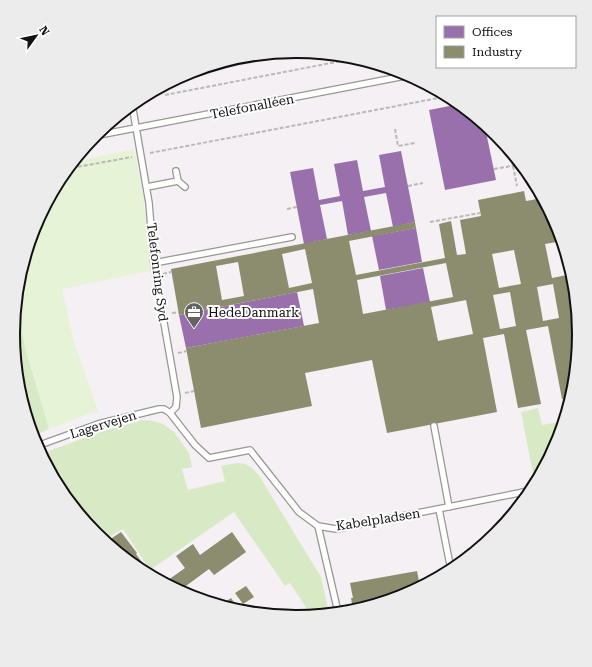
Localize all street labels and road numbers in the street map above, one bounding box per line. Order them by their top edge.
street label: Telefonalléen [209,91,296,122]
street label: Telefonring Syd [144,222,171,323]
street label: Lagervejen [68,407,139,442]
street label: Kabelpladsen [335,505,422,534]

